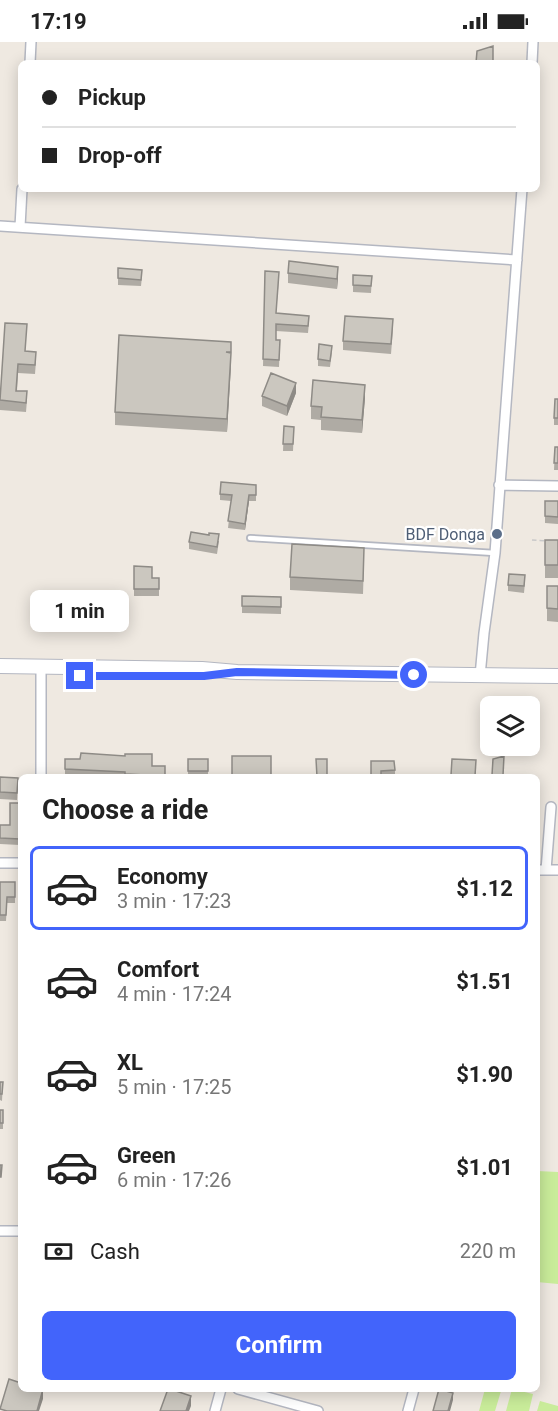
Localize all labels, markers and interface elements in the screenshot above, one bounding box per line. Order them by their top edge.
text: 17:19 [30,9,87,34]
text: Pickup [78,85,146,110]
text: Drop-off [78,143,162,168]
place label: BDF Donga [406,525,485,544]
marker: BDF Donga [490,527,504,541]
callout: 1 min [31,589,130,631]
text: 1 min [54,599,105,623]
route start [400,661,427,688]
route end [66,662,93,689]
map controls [480,696,540,756]
button: layers [480,696,540,756]
text: Choose a ride [42,794,208,826]
icon: car [45,861,99,915]
text: Economy [117,864,208,889]
text: $1.12 [456,876,513,901]
text: 3 min · 17:23 [117,889,232,913]
icon: car [45,954,99,1008]
text: Comfort [117,957,199,982]
text: $1.51 [456,969,513,994]
text: 4 min · 17:24 [117,982,232,1006]
icon: car [45,1047,99,1101]
text: XL [117,1050,143,1075]
text: $1.90 [456,1062,513,1087]
text: 5 min · 17:25 [117,1075,232,1099]
icon: car [45,1140,99,1194]
text: Green [117,1143,176,1168]
text: $1.01 [456,1155,513,1180]
text: 6 min · 17:26 [117,1168,232,1192]
icon: cash [42,1235,75,1268]
text: Cash [90,1239,140,1264]
text: 220 m [460,1239,516,1263]
button: Confirm [42,1311,516,1380]

